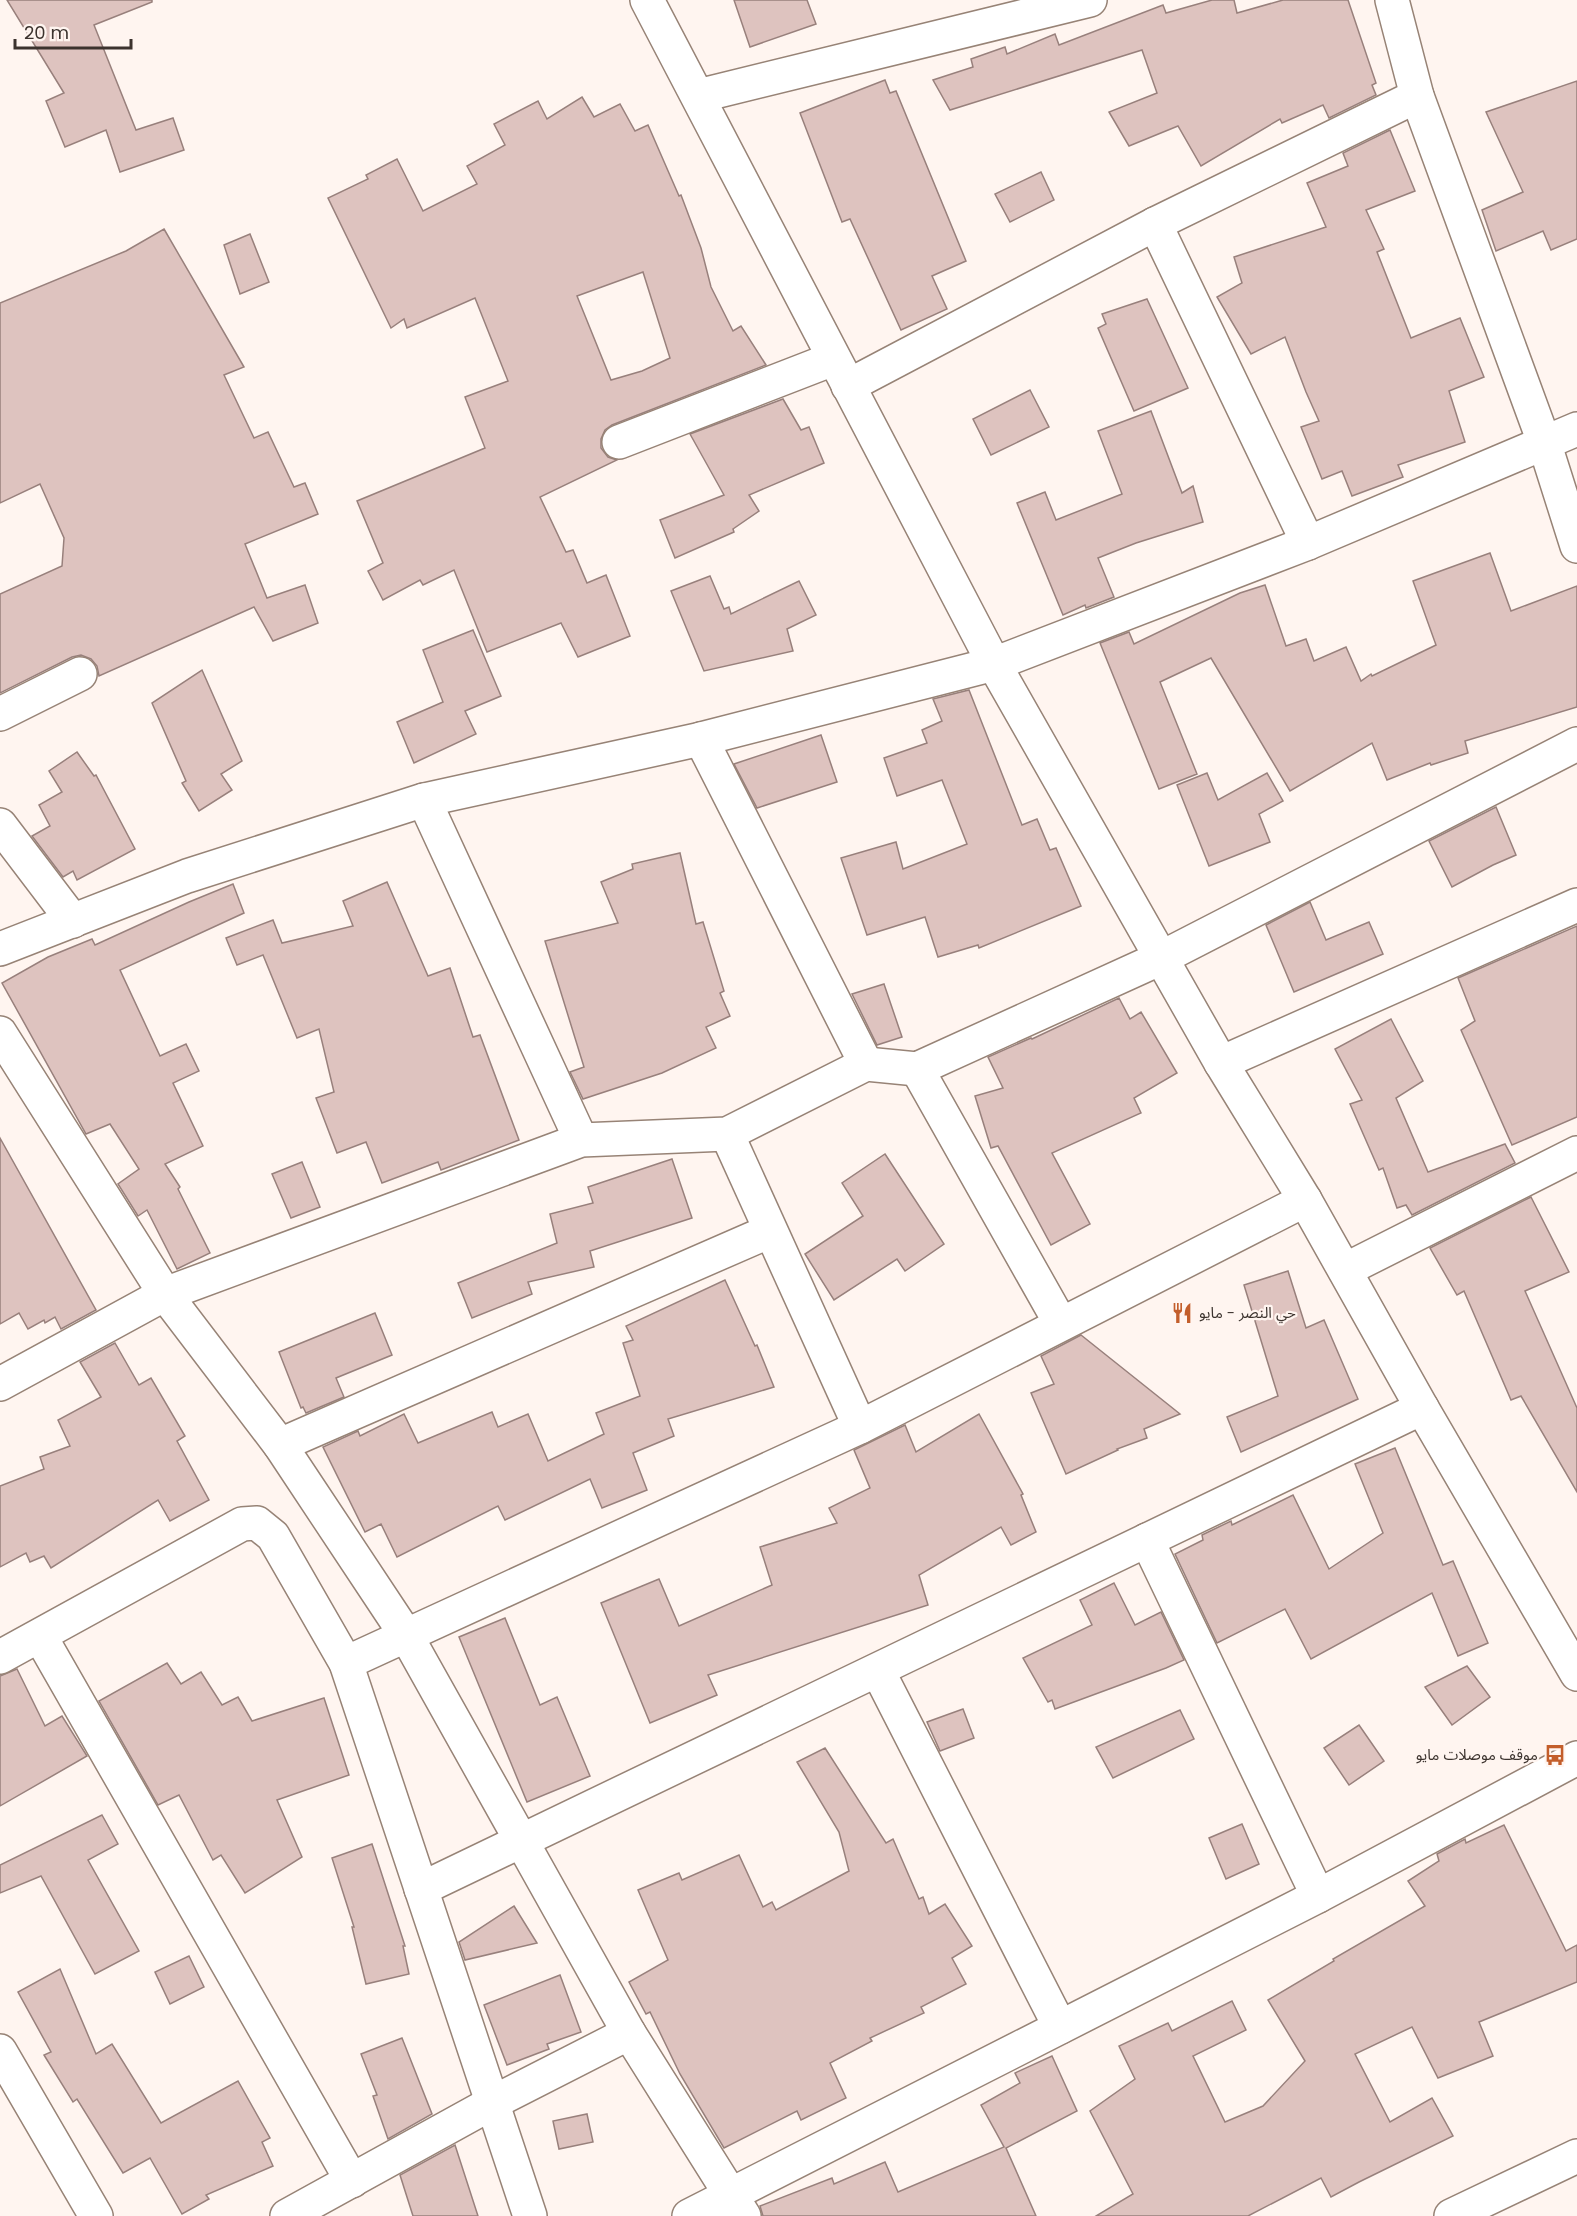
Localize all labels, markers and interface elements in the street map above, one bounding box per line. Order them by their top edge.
scale bar [15,12,130,50]
text: 20 m [24,20,69,45]
restaurant icon: حي النصر - مايو [1170,1301,1194,1325]
place label: حي النصر - مايو [1199,1302,1296,1324]
bus stop icon: موقف موصلات مايو [1543,1743,1567,1767]
place label: موقف موصلات مايو [1416,1744,1538,1765]

